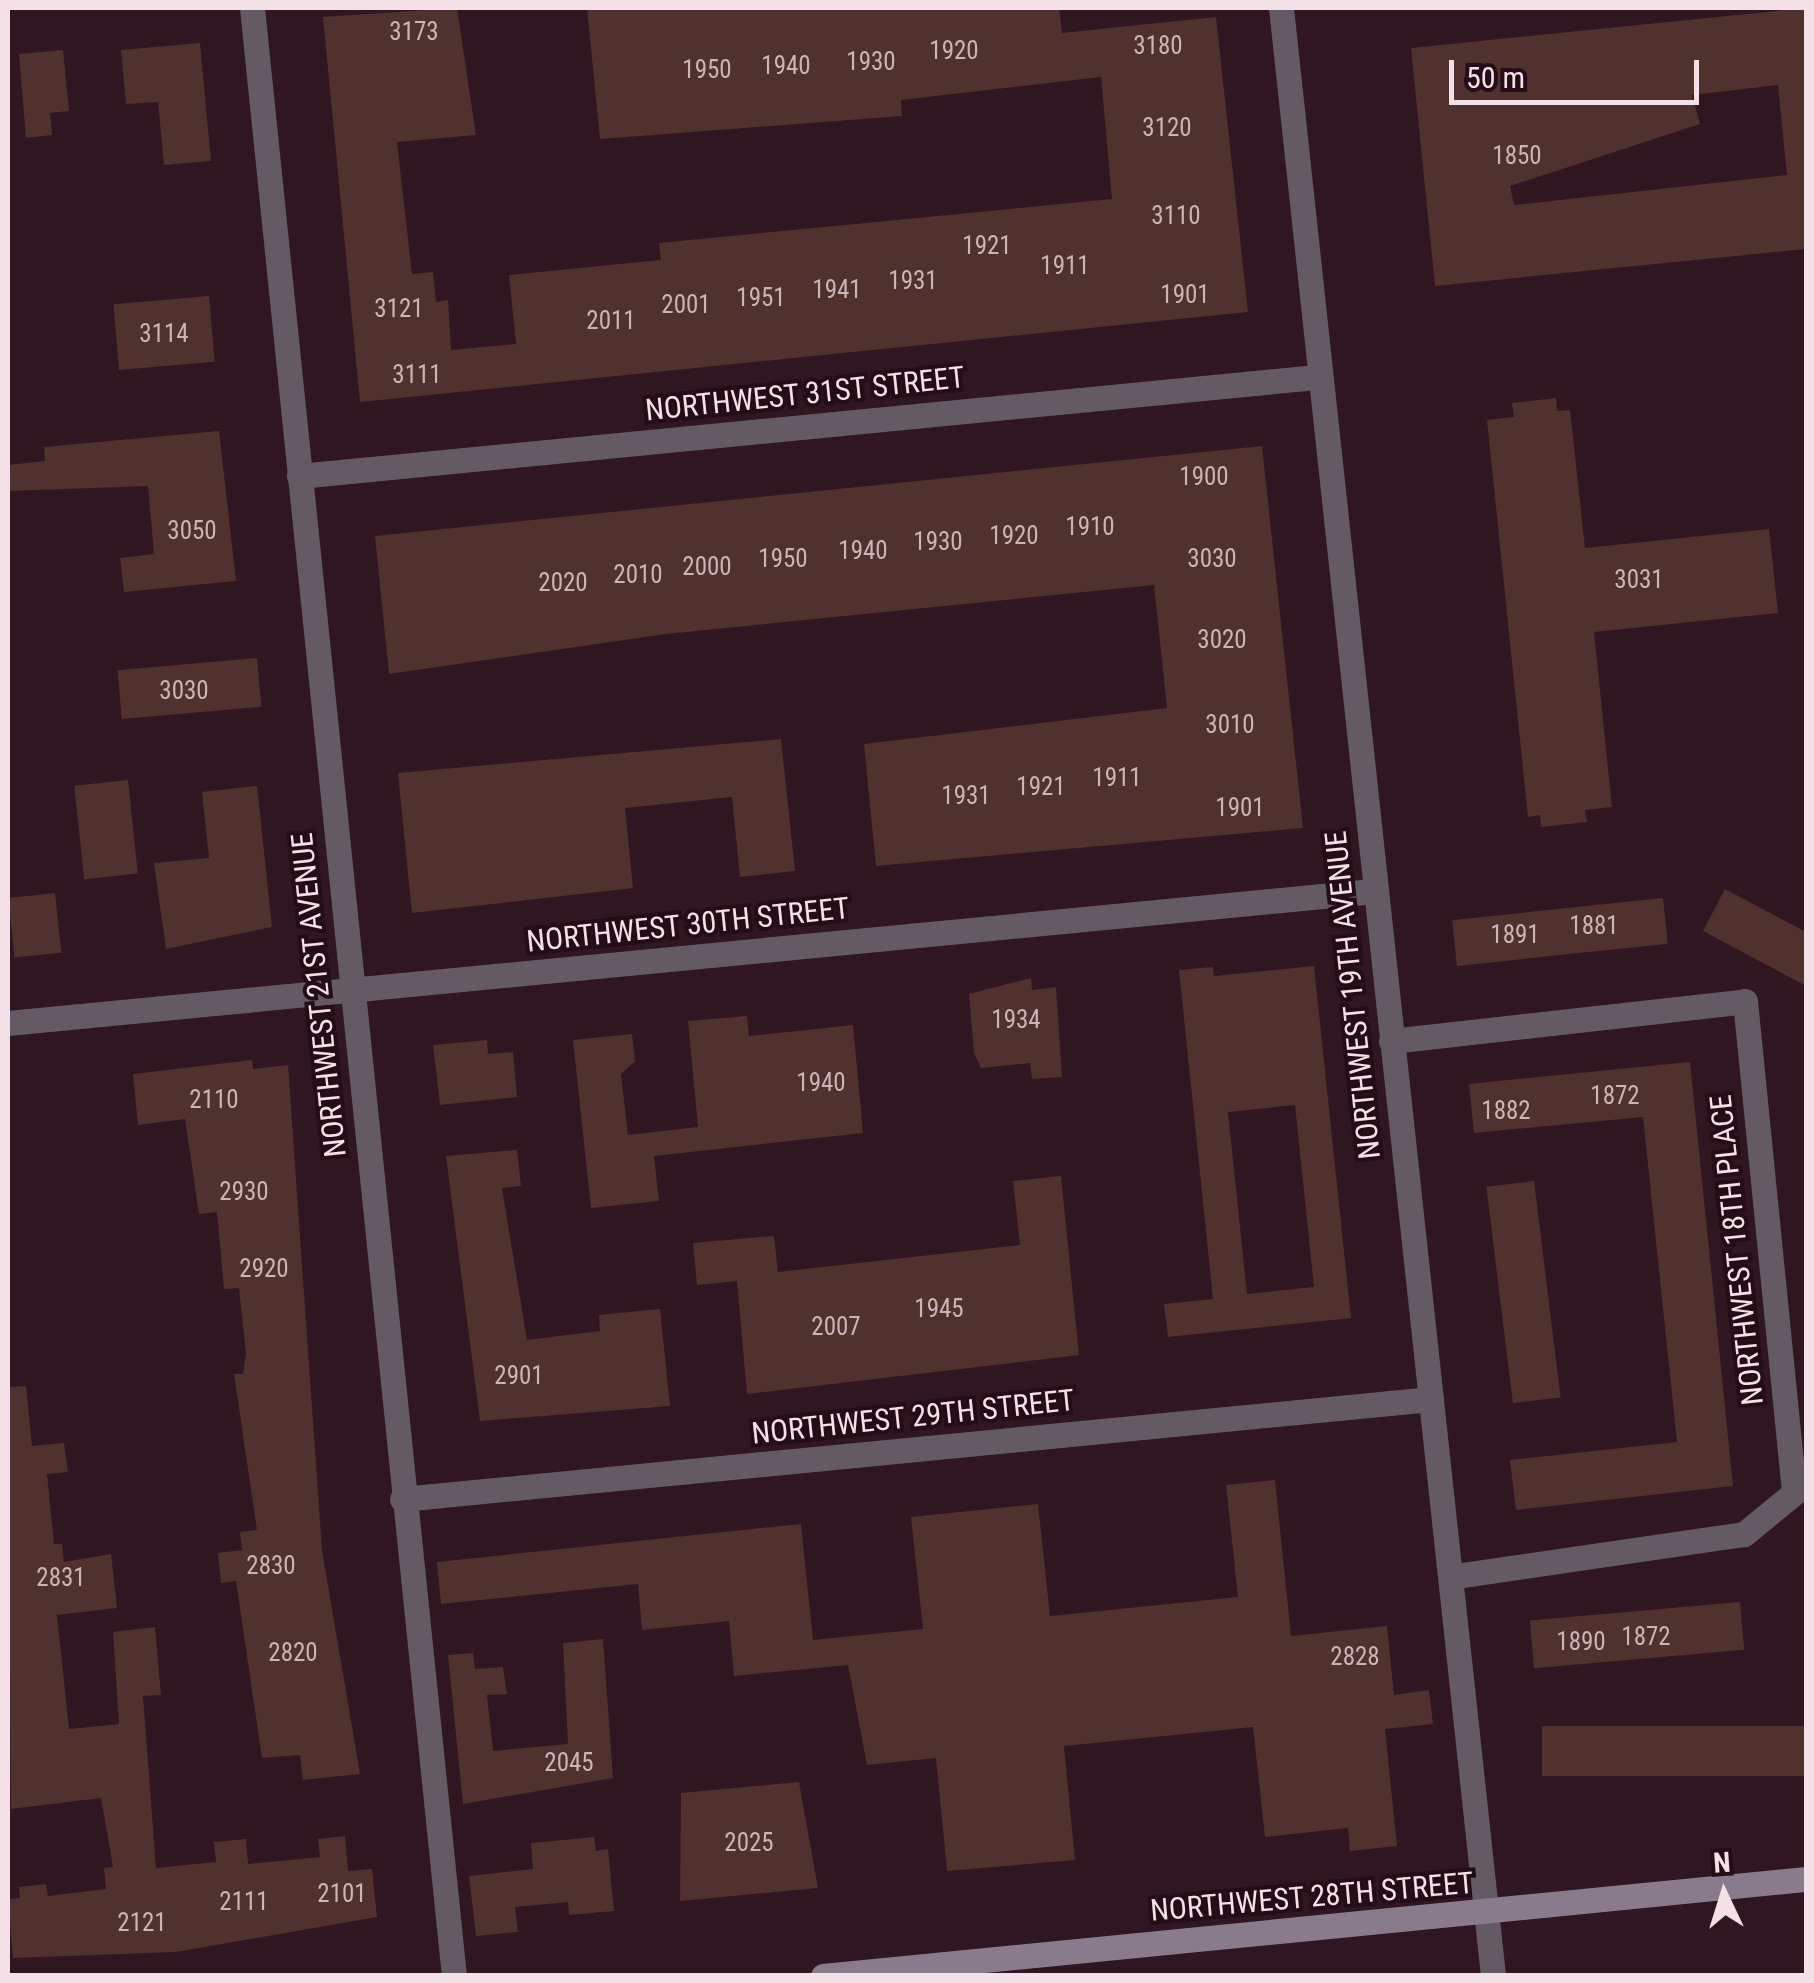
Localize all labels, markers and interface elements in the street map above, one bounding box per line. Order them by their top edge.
house number: 3173 [389,17,439,47]
house number: 3180 [1133,31,1183,61]
house number: 1920 [929,36,979,66]
scale bar [1454,40,1704,102]
house number: 1930 [846,47,896,77]
house number: 1940 [761,51,811,81]
house number: 1950 [682,55,732,85]
text: 50 m [1466,60,1525,95]
house number: 3120 [1142,113,1192,143]
house number: 1850 [1492,141,1542,171]
house number: 3110 [1151,201,1201,231]
house number: 1921 [962,231,1012,261]
house number: 1911 [1040,251,1090,281]
house number: 1931 [888,266,938,296]
house number: 1941 [812,275,862,305]
house number: 1901 [1160,280,1210,310]
house number: 1951 [736,283,786,313]
house number: 2001 [661,290,711,320]
house number: 3121 [374,294,424,324]
house number: 2011 [586,306,636,336]
house number: 3114 [139,319,189,349]
street label: NORTHWEST 31ST STREET [643,359,967,429]
house number: 3111 [392,360,442,390]
house number: 1900 [1179,462,1229,492]
house number: 1910 [1065,512,1115,542]
house number: 3050 [167,516,217,546]
house number: 1920 [989,521,1039,551]
house number: 1930 [913,527,963,557]
house number: 1940 [838,536,888,566]
house number: 1950 [758,544,808,574]
house number: 3030 [1187,544,1237,574]
house number: 2000 [682,552,732,582]
house number: 2010 [613,560,663,590]
house number: 3031 [1614,565,1664,595]
house number: 2020 [538,568,588,598]
house number: 3020 [1197,625,1247,655]
house number: 3030 [159,676,209,706]
house number: 3010 [1205,710,1255,740]
house number: 1911 [1092,763,1142,793]
house number: 1921 [1016,772,1066,802]
house number: 1931 [941,781,991,811]
house number: 1901 [1215,793,1265,823]
street label: NORTHWEST 19TH AVENUE [1318,829,1388,1161]
street label: NORTHWEST 21ST AVENUE [284,830,354,1160]
street label: NORTHWEST 30TH STREET [525,890,851,960]
house number: 1881 [1569,911,1619,941]
house number: 1891 [1490,920,1540,950]
house number: 1934 [991,1005,1041,1035]
house number: 1940 [796,1068,846,1098]
house number: 1872 [1590,1081,1640,1111]
house number: 2110 [189,1085,239,1115]
street label: NORTHWEST 18TH PLACE [1703,1093,1771,1407]
house number: 1882 [1481,1096,1531,1126]
house number: 2930 [219,1177,269,1207]
house number: 2920 [239,1254,289,1284]
house number: 1945 [914,1294,964,1324]
house number: 2007 [811,1312,861,1342]
house number: 2901 [494,1361,544,1391]
street label: NORTHWEST 29TH STREET [750,1382,1076,1452]
house number: 2830 [246,1551,296,1581]
house number: 2831 [36,1563,86,1593]
house number: 1872 [1621,1622,1671,1652]
house number: 1890 [1556,1627,1606,1657]
house number: 2820 [268,1638,318,1668]
house number: 2828 [1330,1642,1380,1672]
house number: 2045 [544,1748,594,1778]
house number: 2025 [724,1828,774,1858]
north arrow [1674,1843,1774,1943]
text: N [1712,1846,1732,1880]
street label: NORTHWEST 28TH STREET [1149,1865,1475,1929]
house number: 2101 [317,1879,367,1909]
house number: 2111 [219,1887,269,1917]
house number: 2121 [117,1908,167,1938]

